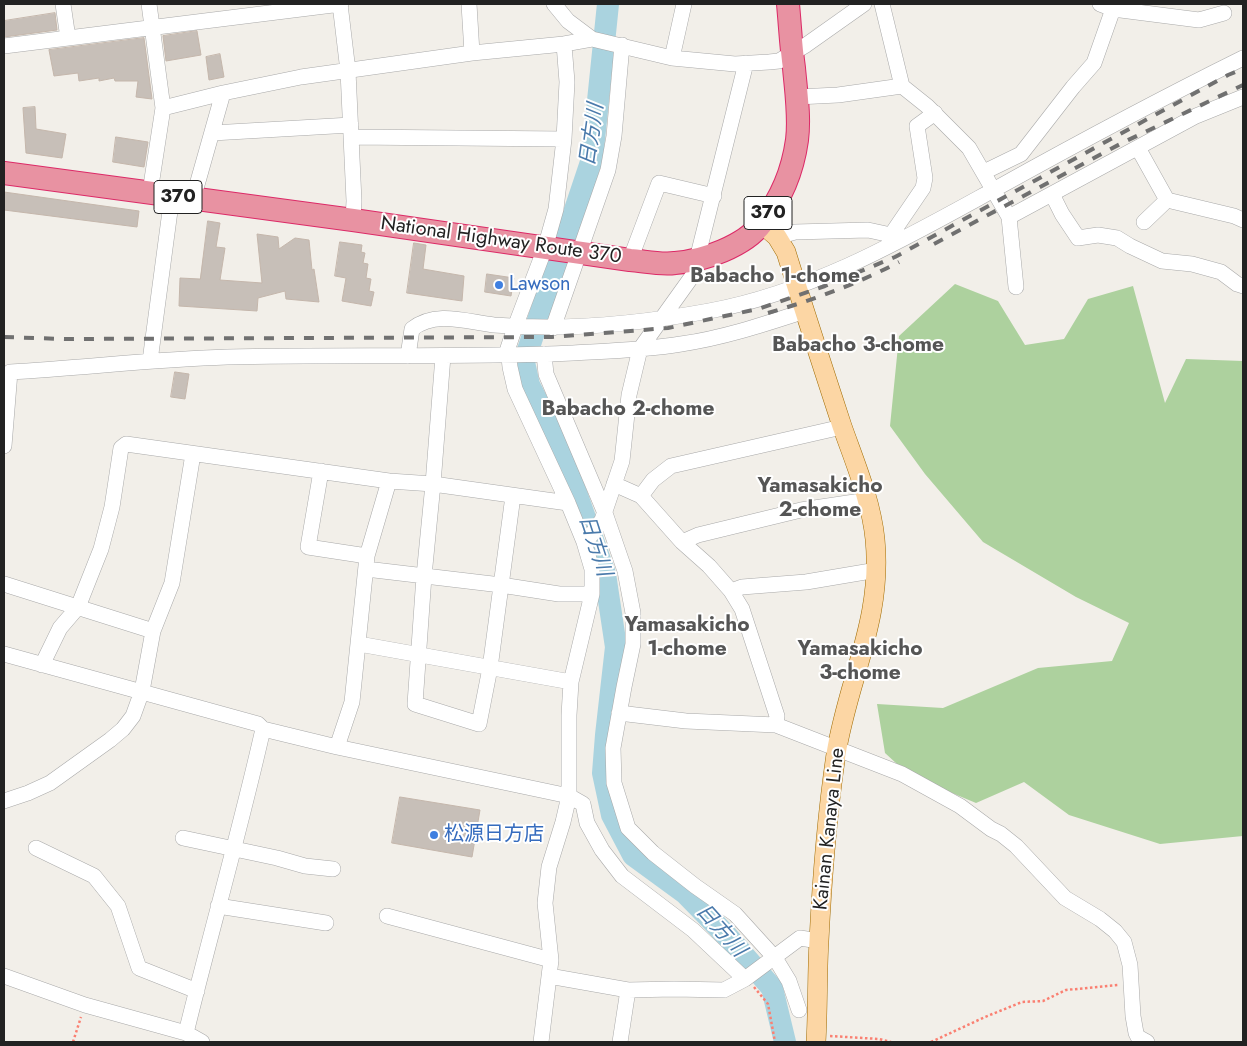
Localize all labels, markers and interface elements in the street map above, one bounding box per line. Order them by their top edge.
water label: 日方川 [576,102,610,168]
road number: 370 [154,180,202,213]
road number: 370 [744,197,792,230]
street label: National Highway Route 370 [379,212,623,270]
district label: Babacho 1-chome [690,264,860,290]
place label: Lawson [509,273,571,297]
marker: Lawson [493,279,505,291]
district label: Babacho 3-chome [772,333,944,359]
district label: Babacho 2-chome [542,397,714,423]
district label: Yamasakicho 2-chome [757,474,883,524]
water label: 日方川 [572,512,616,580]
district label: Yamasakicho 1-chome [624,613,750,663]
district label: Yamasakicho 3-chome [797,637,923,687]
street label: Kainan Kanaya Line [810,747,850,911]
place label: 松源日方店 [444,823,544,847]
marker: 松源日方店 [428,829,440,841]
water label: 日方川 [690,899,750,963]

